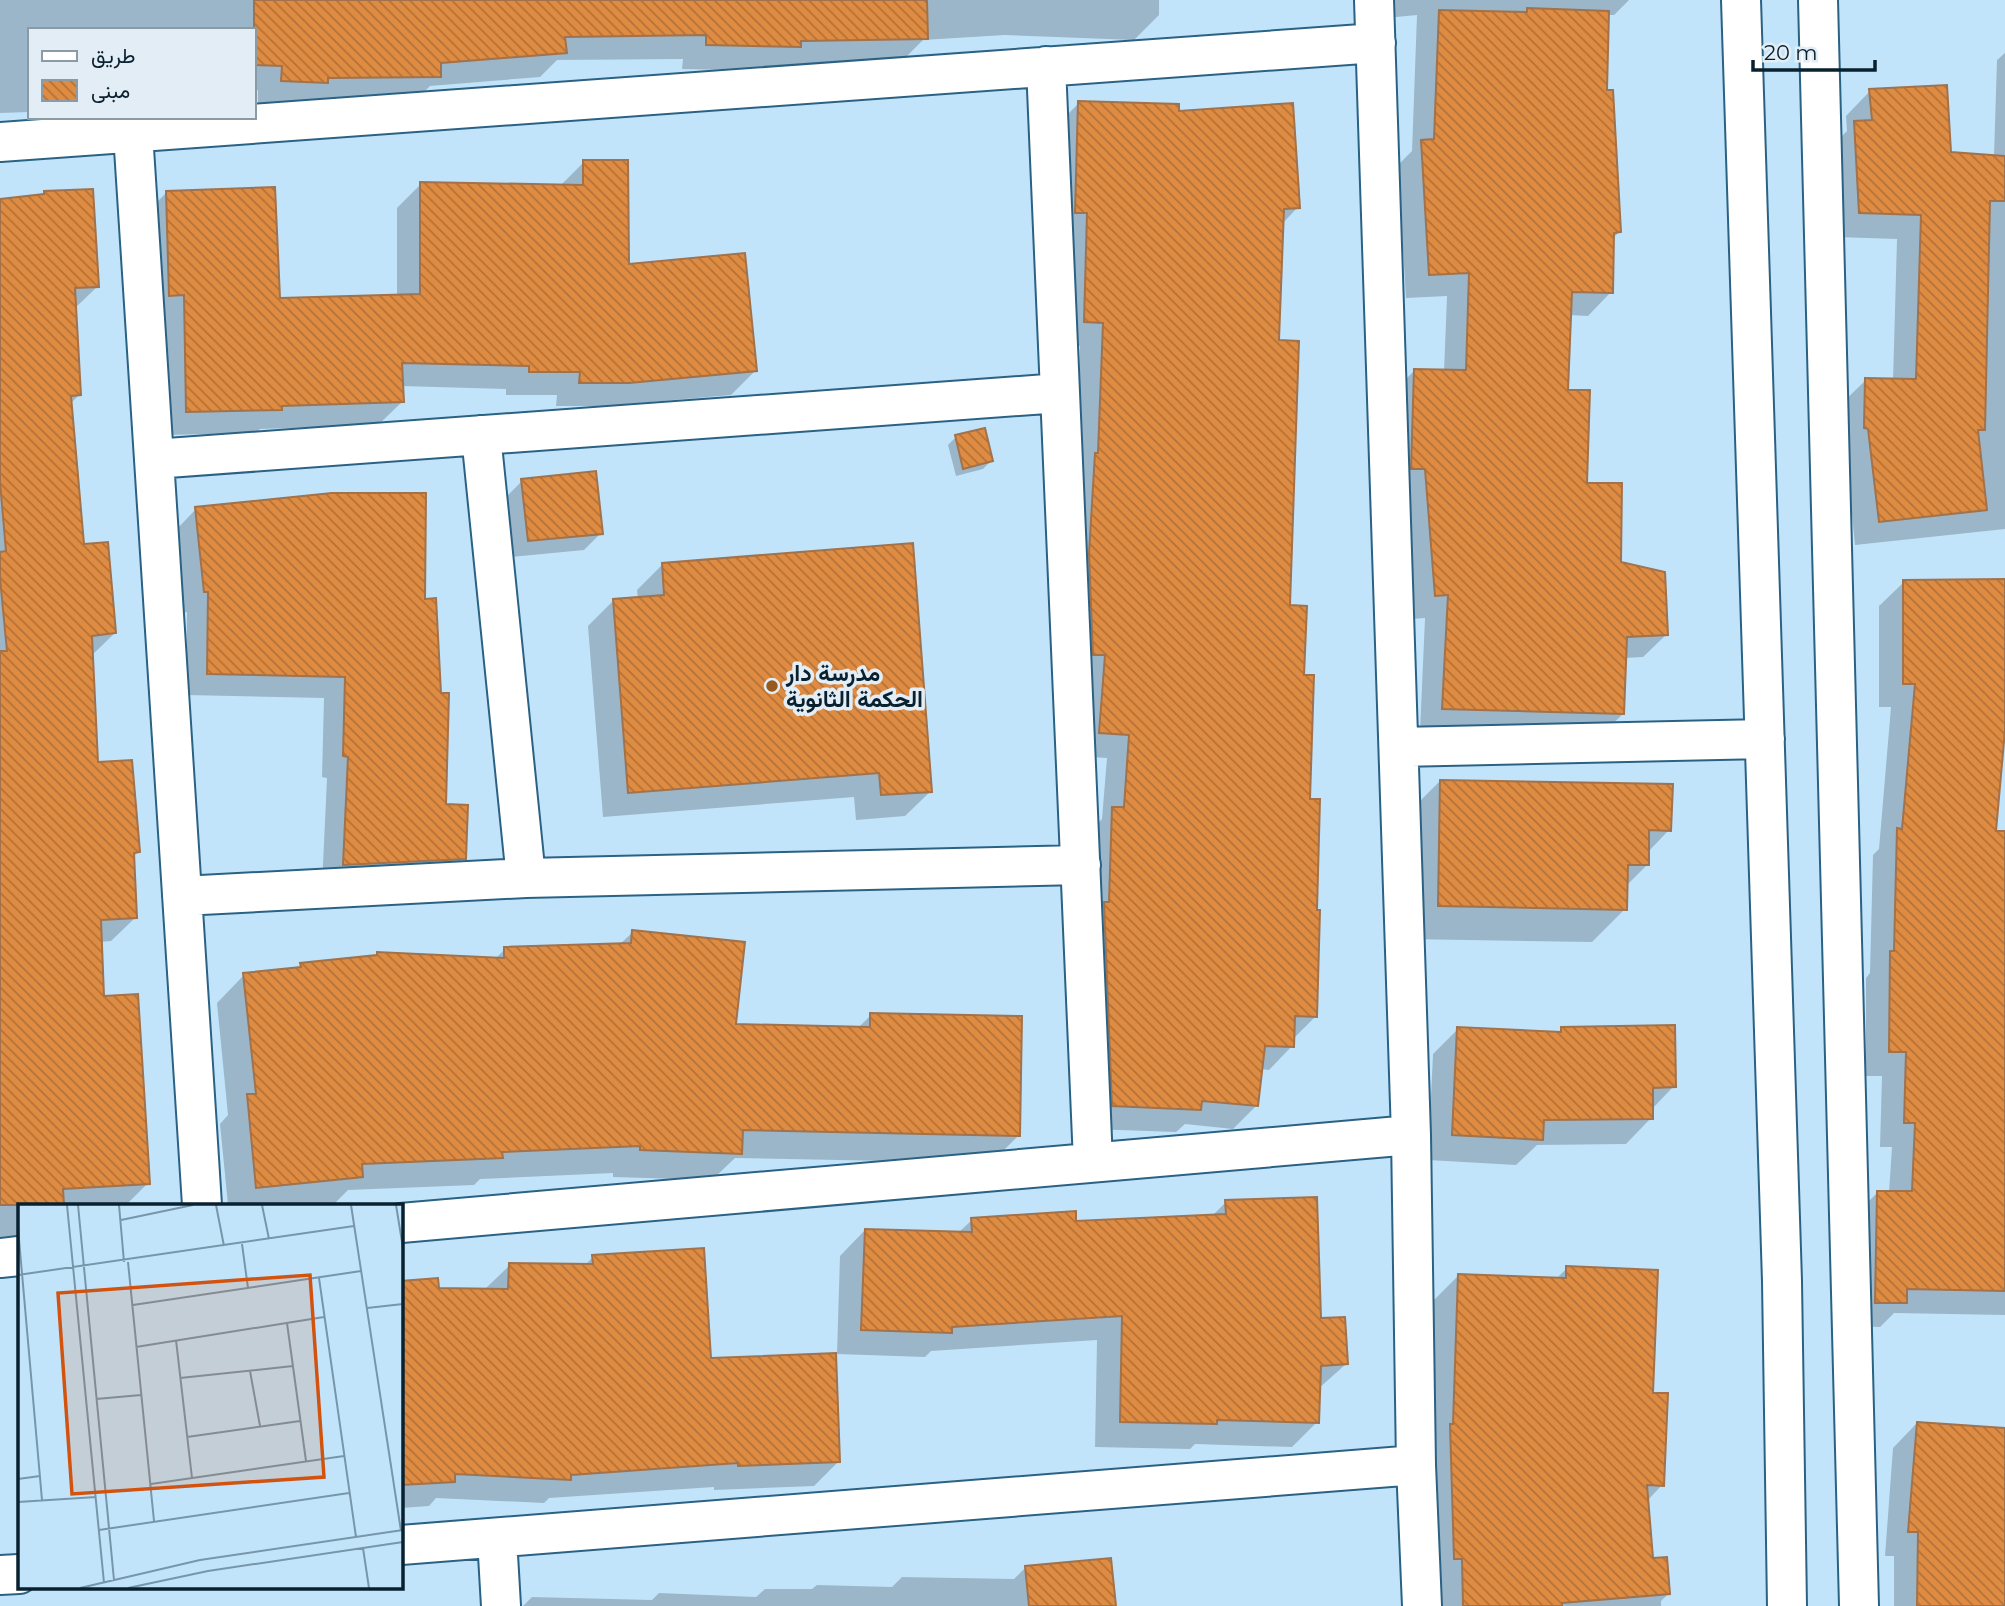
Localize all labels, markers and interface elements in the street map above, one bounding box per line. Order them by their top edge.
legend [28,28,256,119]
scale bar [1753,28,1876,72]
text: 20 m [1764,40,1818,65]
text: طريق [91,43,136,69]
text: مبنى [91,78,130,103]
place label: مدرسة دار الحكمة الثانوية [785,659,923,714]
marker: مدرسة دار الحكمة الثانوية [764,678,780,694]
inset map [18,1204,402,1588]

